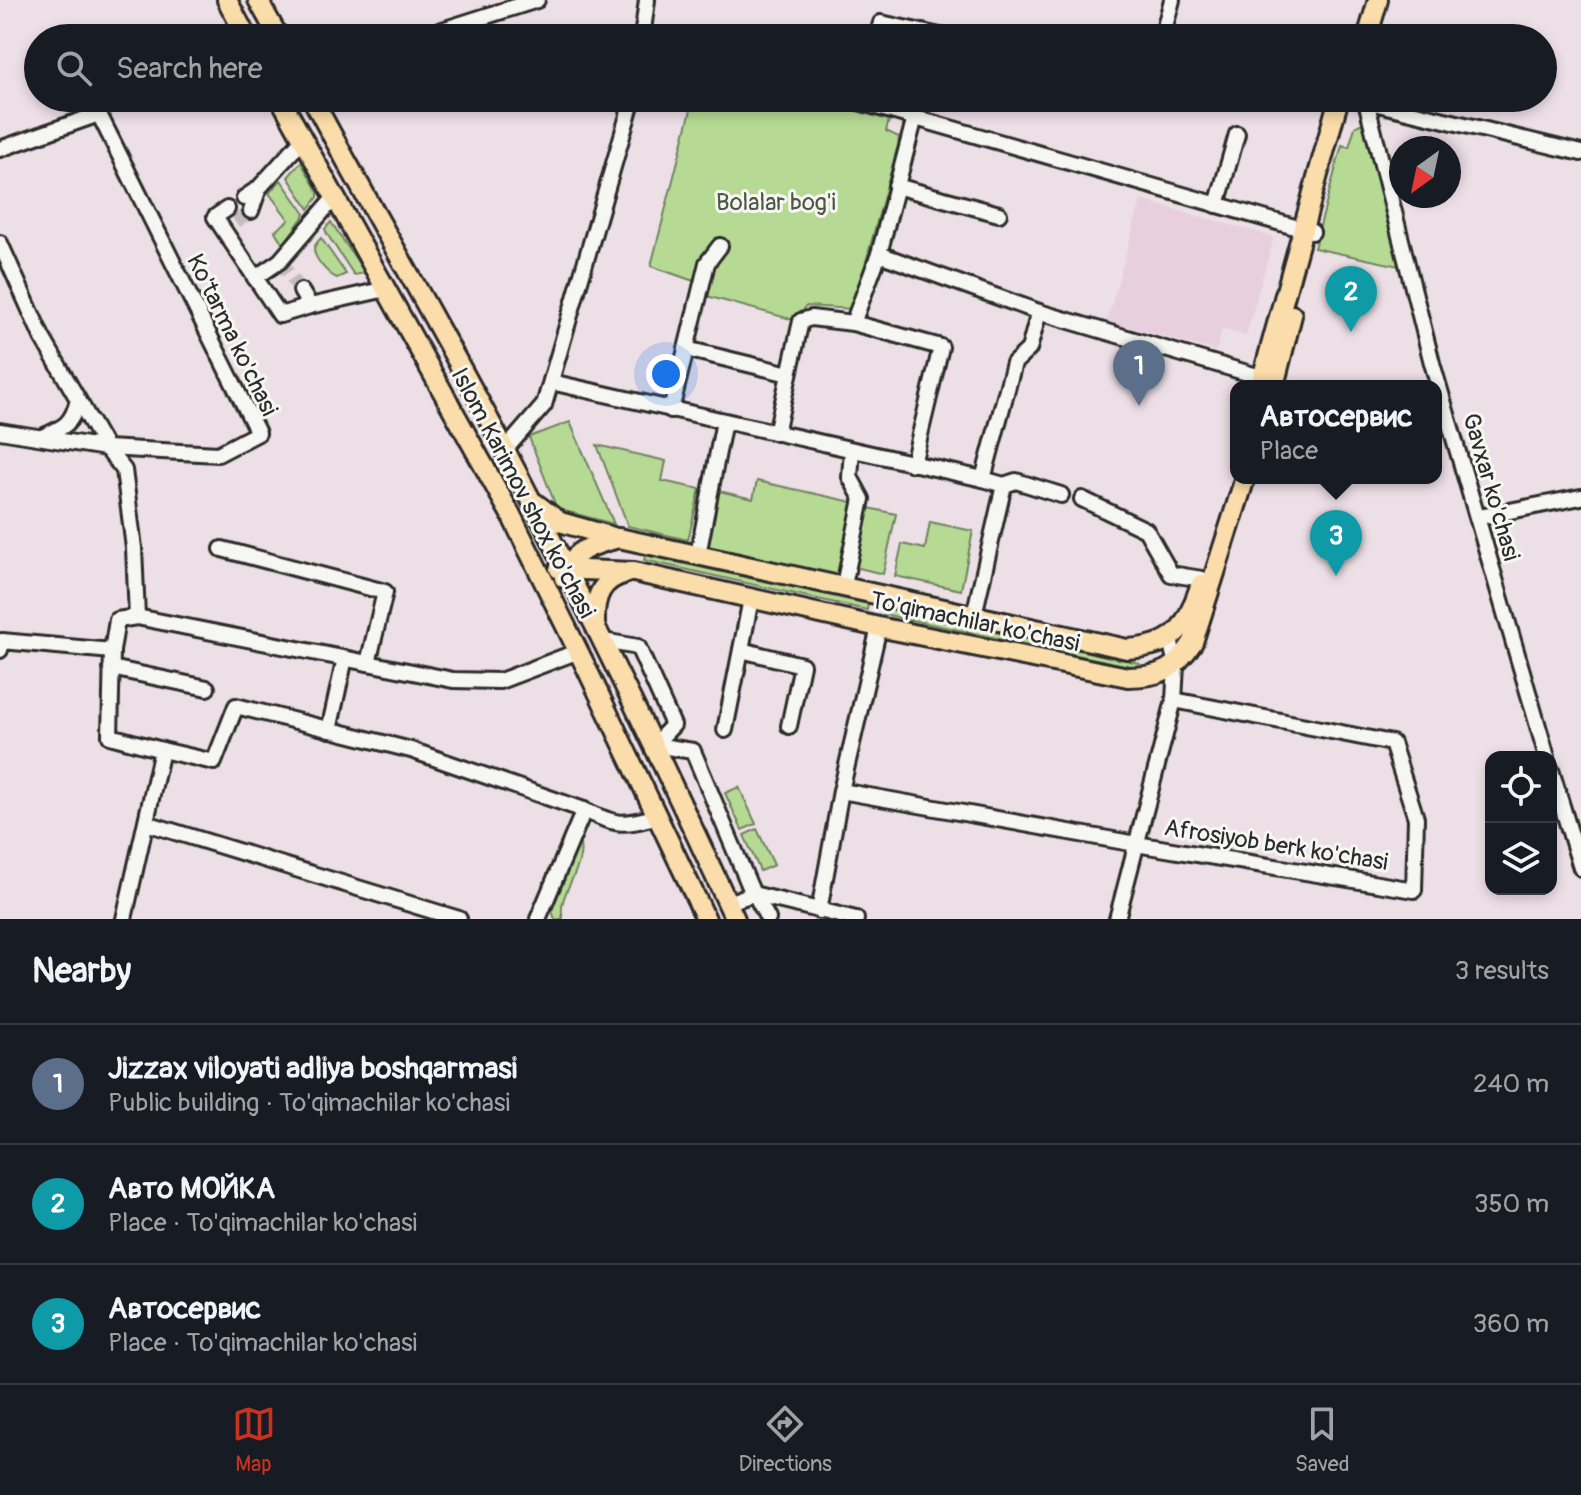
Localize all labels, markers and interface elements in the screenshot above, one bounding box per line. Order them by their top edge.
search box [24,24,1557,112]
icon: search [52,46,96,90]
text: Search here [116,50,263,87]
north arrow [1389,136,1461,208]
park label: Bolalar bog'i [716,188,836,217]
street label: Ko'tarma ko'chasi [180,249,284,421]
pin: 2 [1325,266,1377,332]
pin: 1 [1113,340,1165,406]
your location [646,354,686,394]
street label: Islom Karimov shox ko'chasi [445,363,601,623]
popup [1230,380,1442,484]
text: Автосервис [1260,398,1412,435]
street label: Gavxar ko'chasi [1456,410,1526,564]
text: Place [1260,435,1318,467]
pin: 3 [1310,510,1362,576]
street label: To'qimachilar ko'chasi [868,586,1082,658]
map controls [1485,751,1557,895]
button: locate [1485,751,1557,823]
street label: Afrosiyob berk ko'chasi [1162,813,1390,877]
button: layers [1485,823,1557,895]
text: Nearby [32,950,131,993]
text: 3 results [1455,955,1549,987]
text: Jizzax viloyati adliya boshqarmasi [108,1050,517,1087]
text: 1 [53,1068,63,1100]
text: 240 m [1473,1068,1549,1100]
text: Public building · To'qimachilar ko'chasi [108,1087,510,1119]
text: Авто МОЙКА [108,1170,275,1207]
text: 2 [51,1188,65,1220]
text: 350 m [1474,1188,1549,1220]
text: Place · To'qimachilar ko'chasi [108,1207,417,1239]
text: Автосервис [108,1290,261,1327]
text: 3 [51,1308,65,1340]
text: 360 m [1473,1308,1549,1340]
text: Place · To'qimachilar ko'chasi [108,1327,417,1359]
tab: Map [232,1402,276,1478]
tab: Directions [739,1402,832,1478]
tab: Saved [1295,1402,1349,1478]

